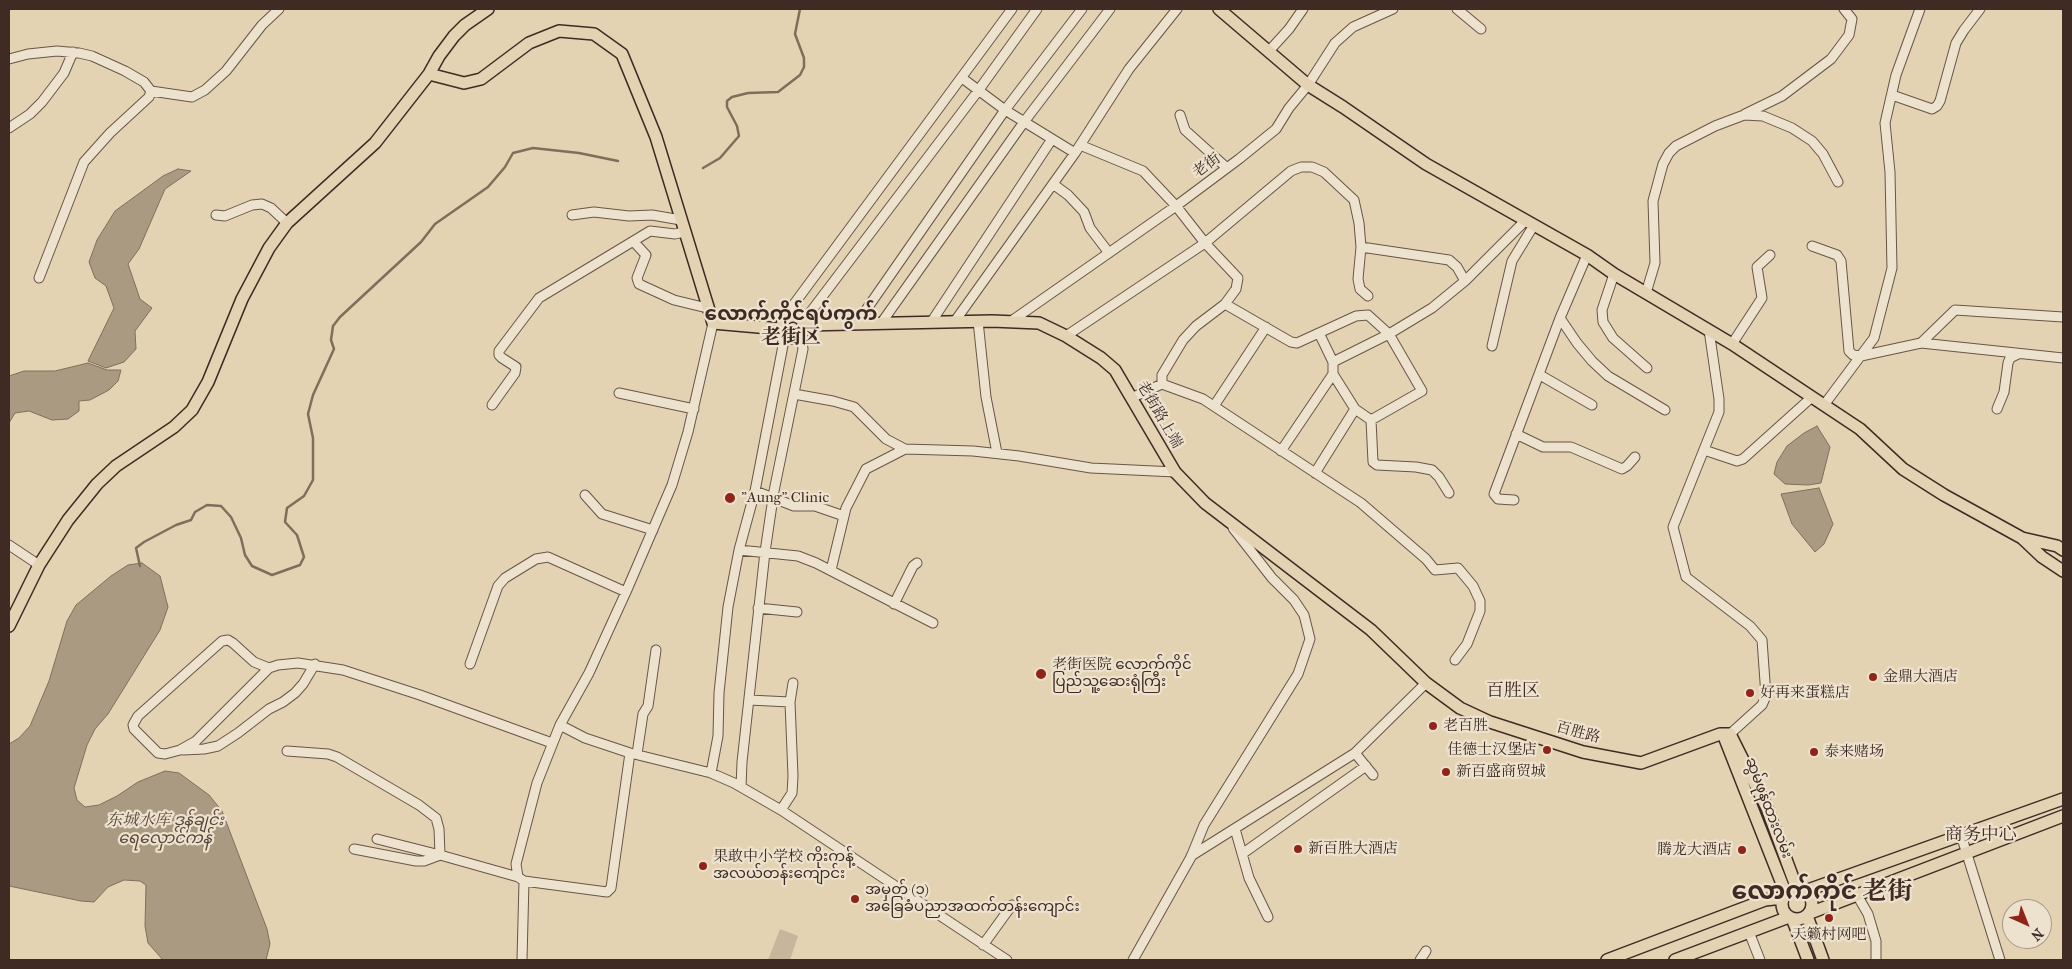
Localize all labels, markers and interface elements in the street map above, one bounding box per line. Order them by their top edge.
street label: 老街 [1190,150,1224,182]
district label: လောက်ကိုင်ရပ်ကွက် 老街区 [705,303,877,350]
street label: 老街路上端 [1132,378,1186,452]
place label: "Aung" Clinic [741,489,829,507]
marker: "Aung" Clinic [723,491,737,505]
place label: 老街医院 လောက်ကိုင် ပြည်သူ့ဆေးရုံကြီး [1052,656,1192,691]
marker: 老街医院 လောက်ကိုင် ပြည်သူ့ဆေးရုံကြီး [1034,667,1048,681]
place label: 金鼎大酒店 [1883,668,1958,686]
marker: 金鼎大酒店 [1867,671,1879,683]
district label: 百胜区 [1486,681,1540,703]
place label: 好再来蛋糕店 [1760,684,1850,702]
marker: 好再来蛋糕店 [1744,687,1756,699]
place label: 老百胜 [1443,717,1488,735]
street label: 百胜路 [1554,718,1602,748]
marker: 老百胜 [1427,720,1439,732]
place label: 佳德士汉堡店 [1447,741,1537,759]
place label: 泰来赌场 [1824,743,1884,761]
marker: 佳德士汉堡店 [1541,744,1553,756]
marker: 泰来赌场 [1808,746,1820,758]
street label: ဆွမ်ဖုန်ထားလမ်း [1740,755,1796,861]
place label: 新百盛商贸城 [1456,763,1546,781]
marker: 新百盛商贸城 [1440,766,1452,778]
water label: 东城水库 ဒွန်ချင်း ရေလှောင်ကန် [106,811,224,849]
district label: 商务中心 [1945,825,2017,847]
place label: 新百胜大酒店 [1308,840,1398,858]
place label: 腾龙大酒店 [1657,841,1732,859]
marker: 新百胜大酒店 [1292,843,1304,855]
marker: 腾龙大酒店 [1736,844,1748,856]
place label: 果敢中小学校 ကိုးကန့် အလယ်တန်းကျောင်း [713,848,854,883]
marker: 果敢中小学校 ကိုးကန့် အလယ်တန်းကျောင်း [697,860,709,872]
district label: လောက်ကိုင် 老街 [1731,878,1913,908]
place label: အမှတ် (၁) အခြေခံပညာအထက်တန်းကျောင်း [865,881,1080,916]
marker: အမှတ် (၁) အခြေခံပညာအထက်တန်းကျောင်း [849,893,861,905]
north arrow [2002,899,2052,949]
marker: 天籁村网吧 [1823,912,1835,924]
text: N [2027,925,2047,944]
place label: 天籁村网吧 [1792,926,1866,944]

